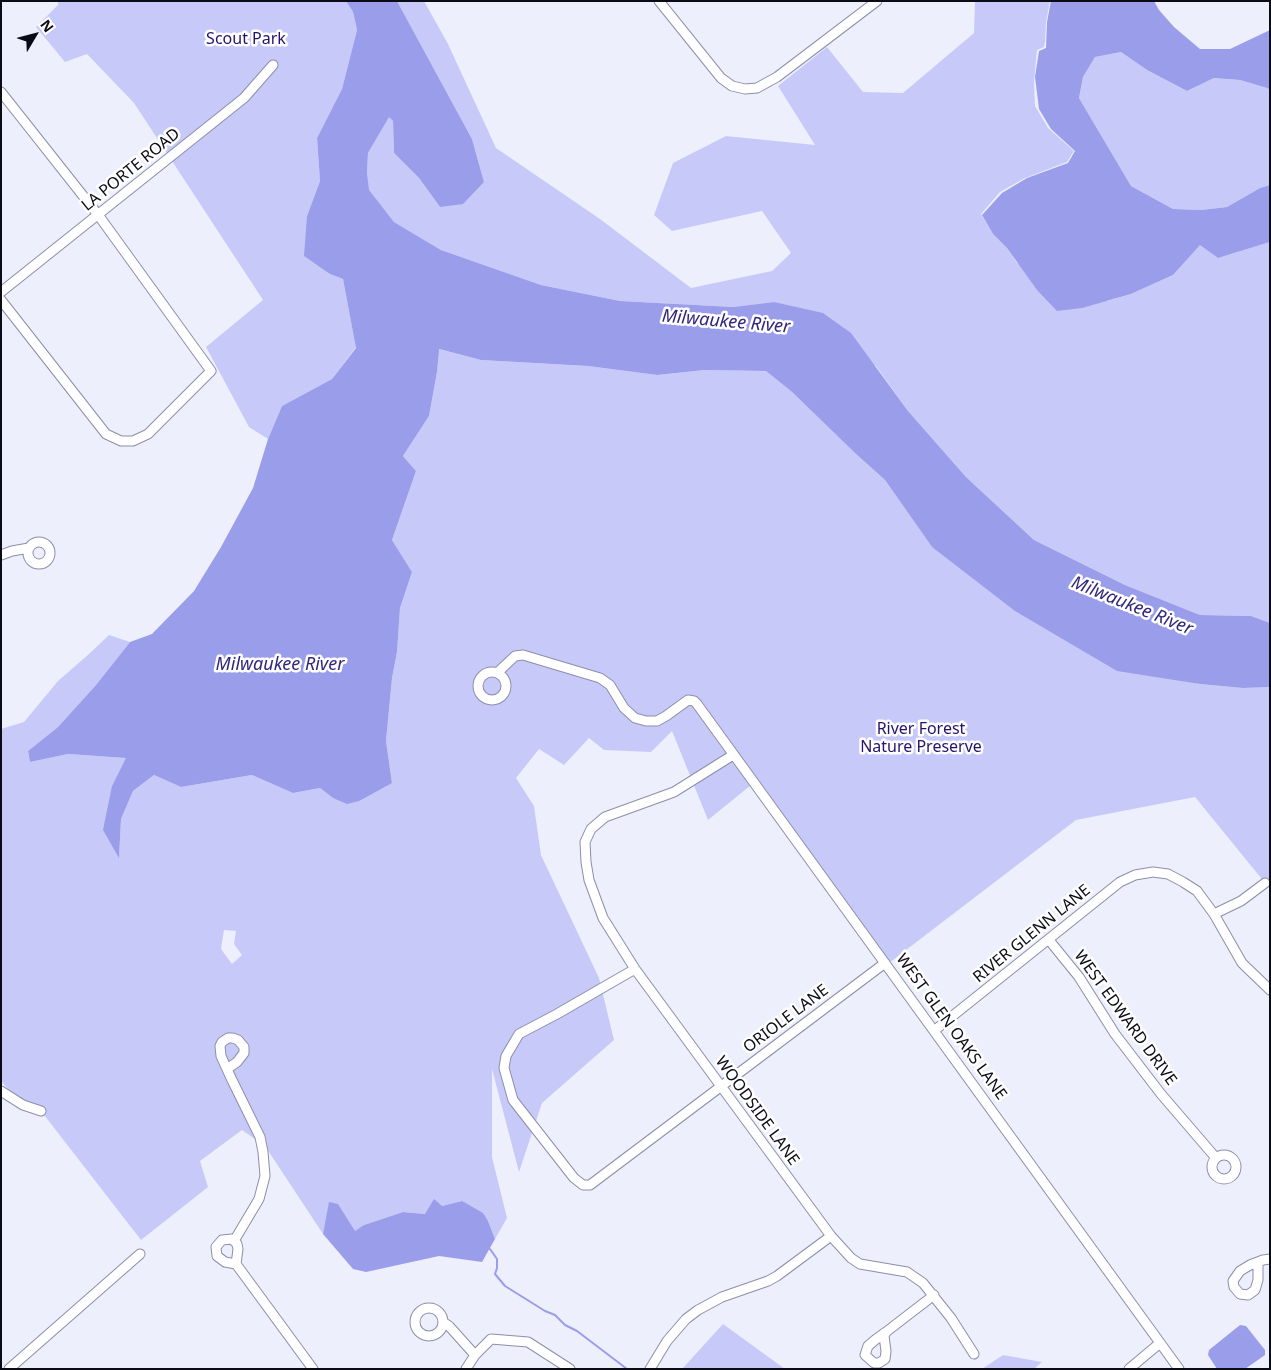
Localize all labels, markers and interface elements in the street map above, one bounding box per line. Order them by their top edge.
north arrow [10,10,60,60]
text: N [36,15,58,36]
park label: Scout Park [206,29,286,49]
street label: LA PORTE ROAD [78,125,184,215]
water label: Milwaukee River [661,306,791,338]
water label: Milwaukee River [1068,572,1196,640]
water label: Milwaukee River [216,654,344,676]
park label: River Forest Nature Preserve [860,719,982,757]
street label: RIVER GLENN LANE [970,881,1094,987]
street label: WEST EDWARD DRIVE [1070,947,1180,1089]
street label: WEST GLEN OAKS LANE [892,950,1010,1104]
street label: ORIOLE LANE [740,981,832,1057]
street label: WOODSIDE LANE [711,1053,803,1169]

